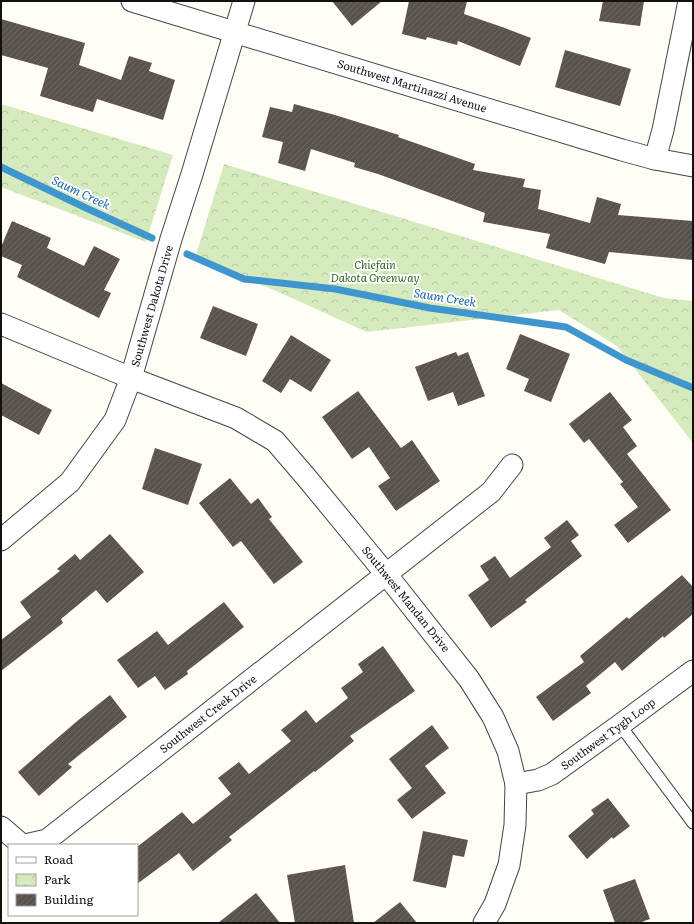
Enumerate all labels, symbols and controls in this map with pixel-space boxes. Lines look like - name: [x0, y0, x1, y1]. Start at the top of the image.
- street label: Southwest Martinazzi Avenue: [336, 55, 489, 116]
- water label: Saum Creek: [49, 171, 114, 214]
- street label: Southwest Dakota Drive: [126, 243, 176, 368]
- park label: Chiefain Dakota Greenway: [331, 256, 419, 285]
- water label: Saum Creek: [413, 283, 478, 311]
- street label: Southwest Mandan Drive: [359, 542, 455, 655]
- street label: Southwest Creek Drive: [156, 670, 259, 756]
- street label: Southwest Tygh Loop: [557, 693, 658, 773]
- legend: [8, 844, 138, 916]
- text: Road: [44, 850, 74, 868]
- text: Park: [44, 870, 71, 888]
- text: Building: [44, 890, 94, 908]

